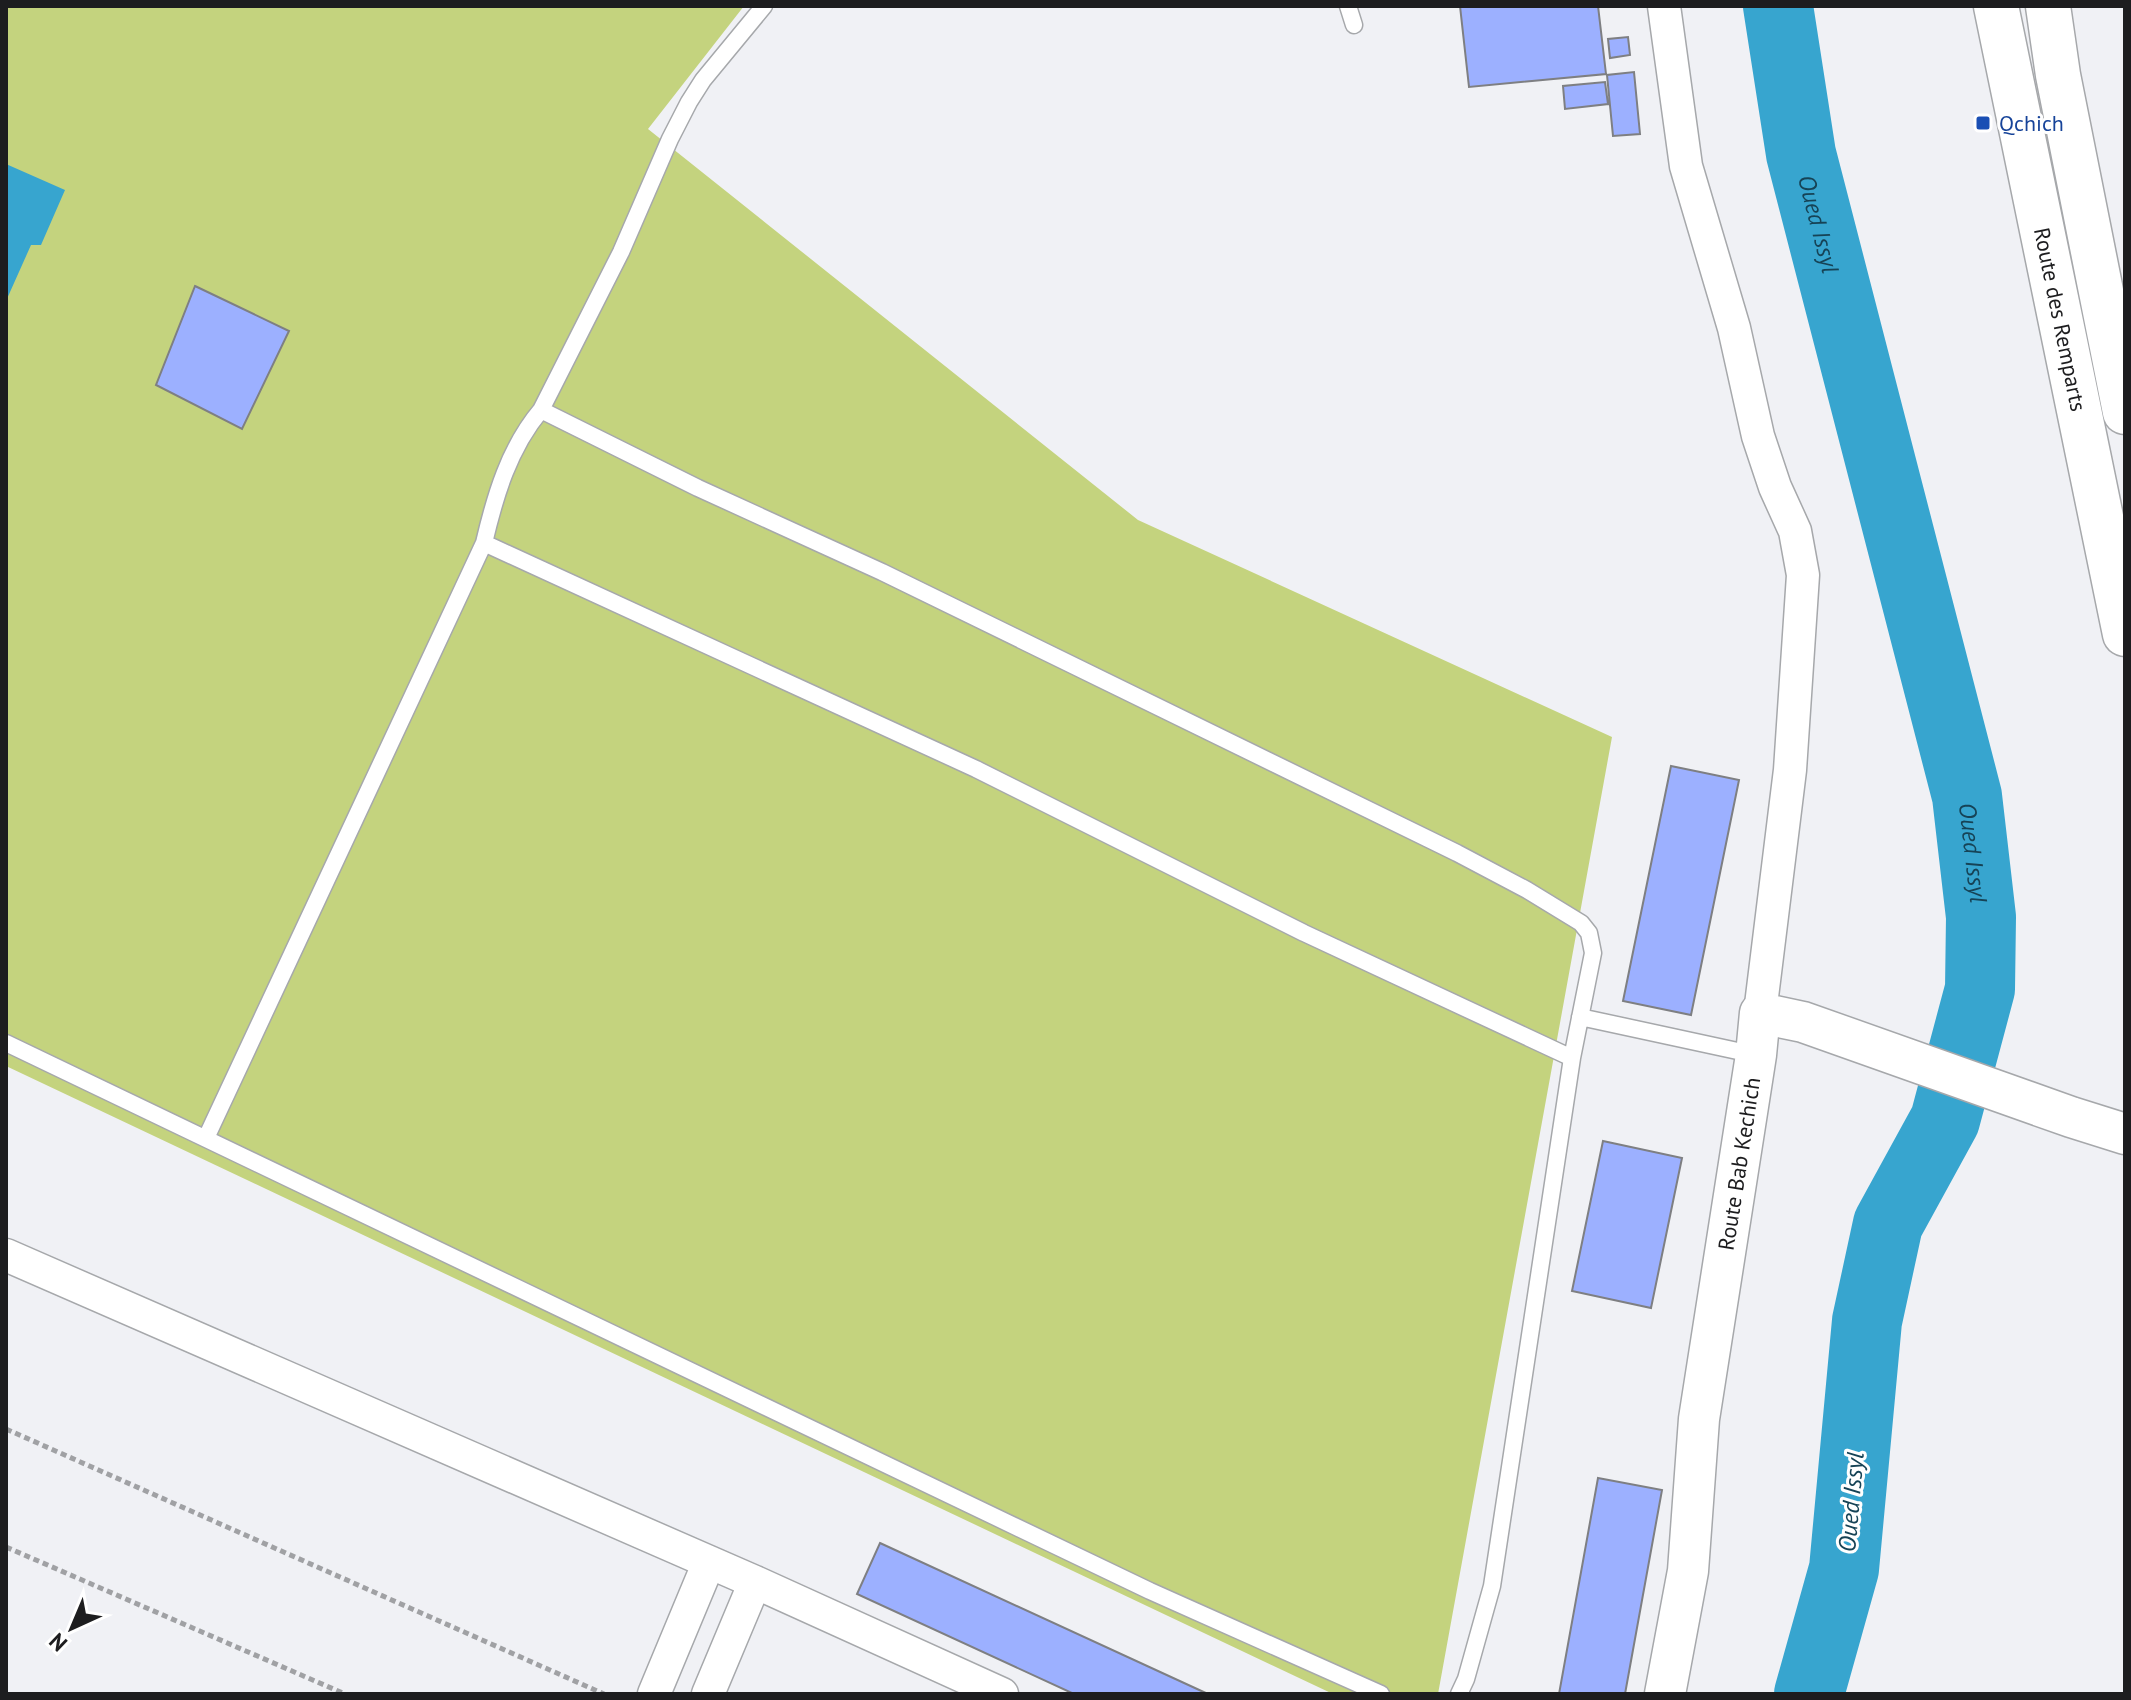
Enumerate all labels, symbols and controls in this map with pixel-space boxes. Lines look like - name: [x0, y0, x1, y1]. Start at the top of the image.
- place label: Qchich: [1999, 109, 2064, 137]
- marker: Qchich: [1974, 114, 1992, 132]
- water label: Oued Issyl: [1791, 171, 1847, 277]
- street label: Route des Remparts: [2028, 225, 2093, 414]
- water label: Oued Issyl: [1952, 801, 1995, 905]
- street label: Route Bab Kechich: [1712, 1075, 1766, 1252]
- water label: Oued Issyl: [1831, 1450, 1871, 1553]
- north arrow: [32, 1588, 112, 1668]
- text: N: [43, 1627, 73, 1657]

